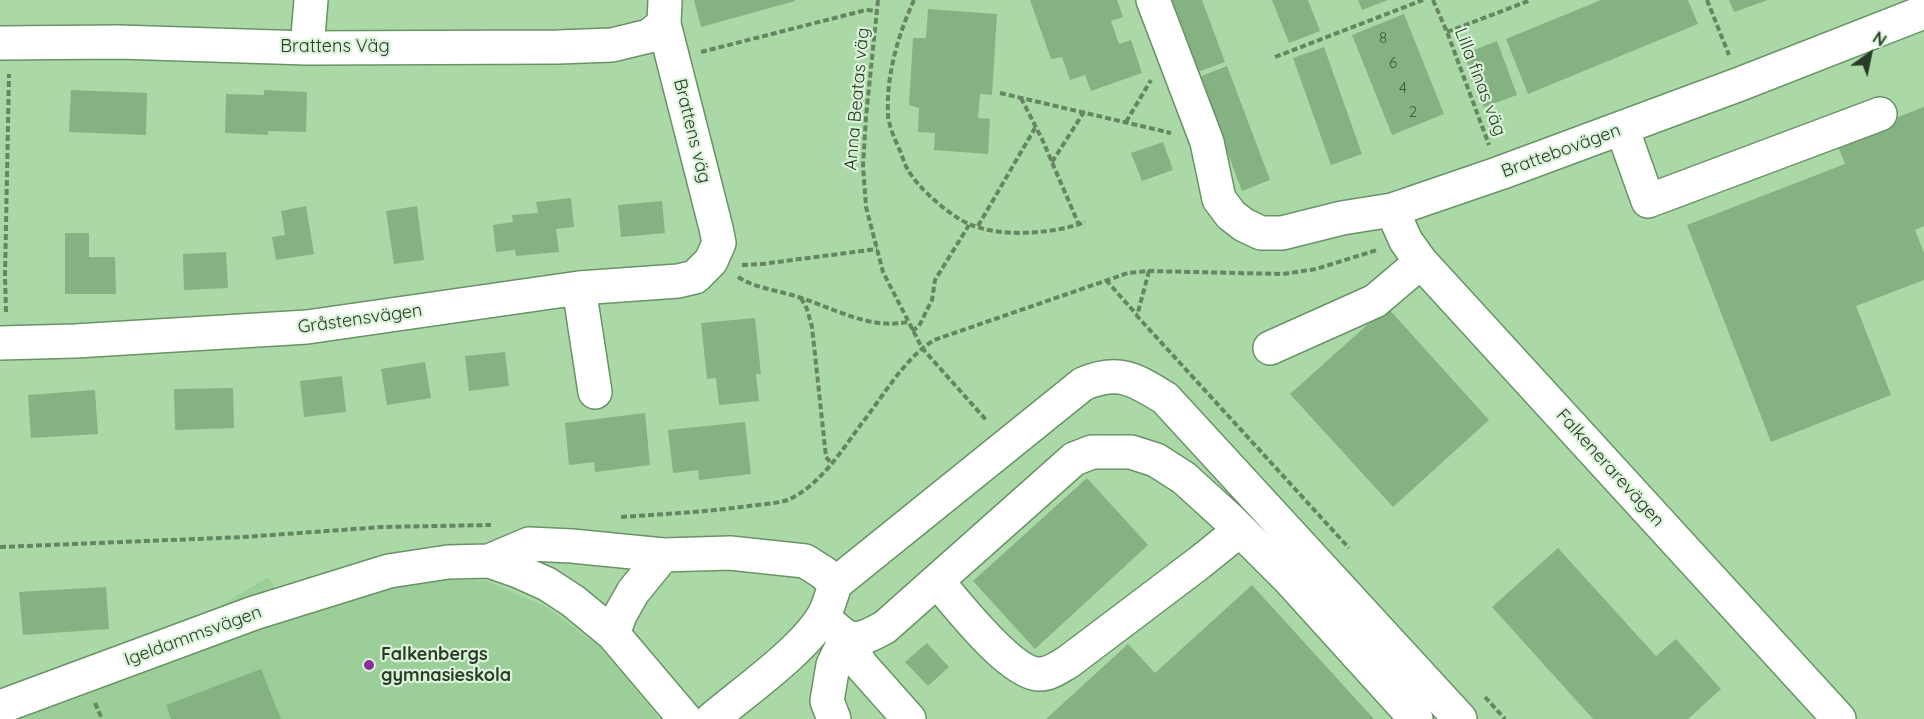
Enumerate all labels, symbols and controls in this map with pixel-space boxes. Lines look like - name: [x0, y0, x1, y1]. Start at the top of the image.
- north arrow: [1840, 24, 1900, 84]
- street label: Lilla finas väg: [1449, 25, 1511, 139]
- street label: Anna Beatas väg: [840, 27, 874, 171]
- text: N: [1869, 27, 1890, 50]
- house number: 8: [1379, 29, 1387, 47]
- street label: Brattens Väg: [280, 36, 390, 58]
- house number: 6: [1389, 54, 1397, 72]
- street label: Brattens väg: [669, 76, 715, 186]
- house number: 4: [1399, 79, 1407, 97]
- house number: 2: [1409, 103, 1417, 121]
- street label: Brattebovägen: [1499, 119, 1623, 183]
- street label: Gråstensvägen: [296, 300, 424, 338]
- street label: Falkenerarevägen: [1551, 405, 1669, 531]
- street label: Igeldammsvägen: [121, 601, 265, 671]
- place label: Falkenbergs gymnasieskola: [381, 644, 511, 686]
- marker: Falkenbergs gymnasieskola: [362, 658, 376, 672]

